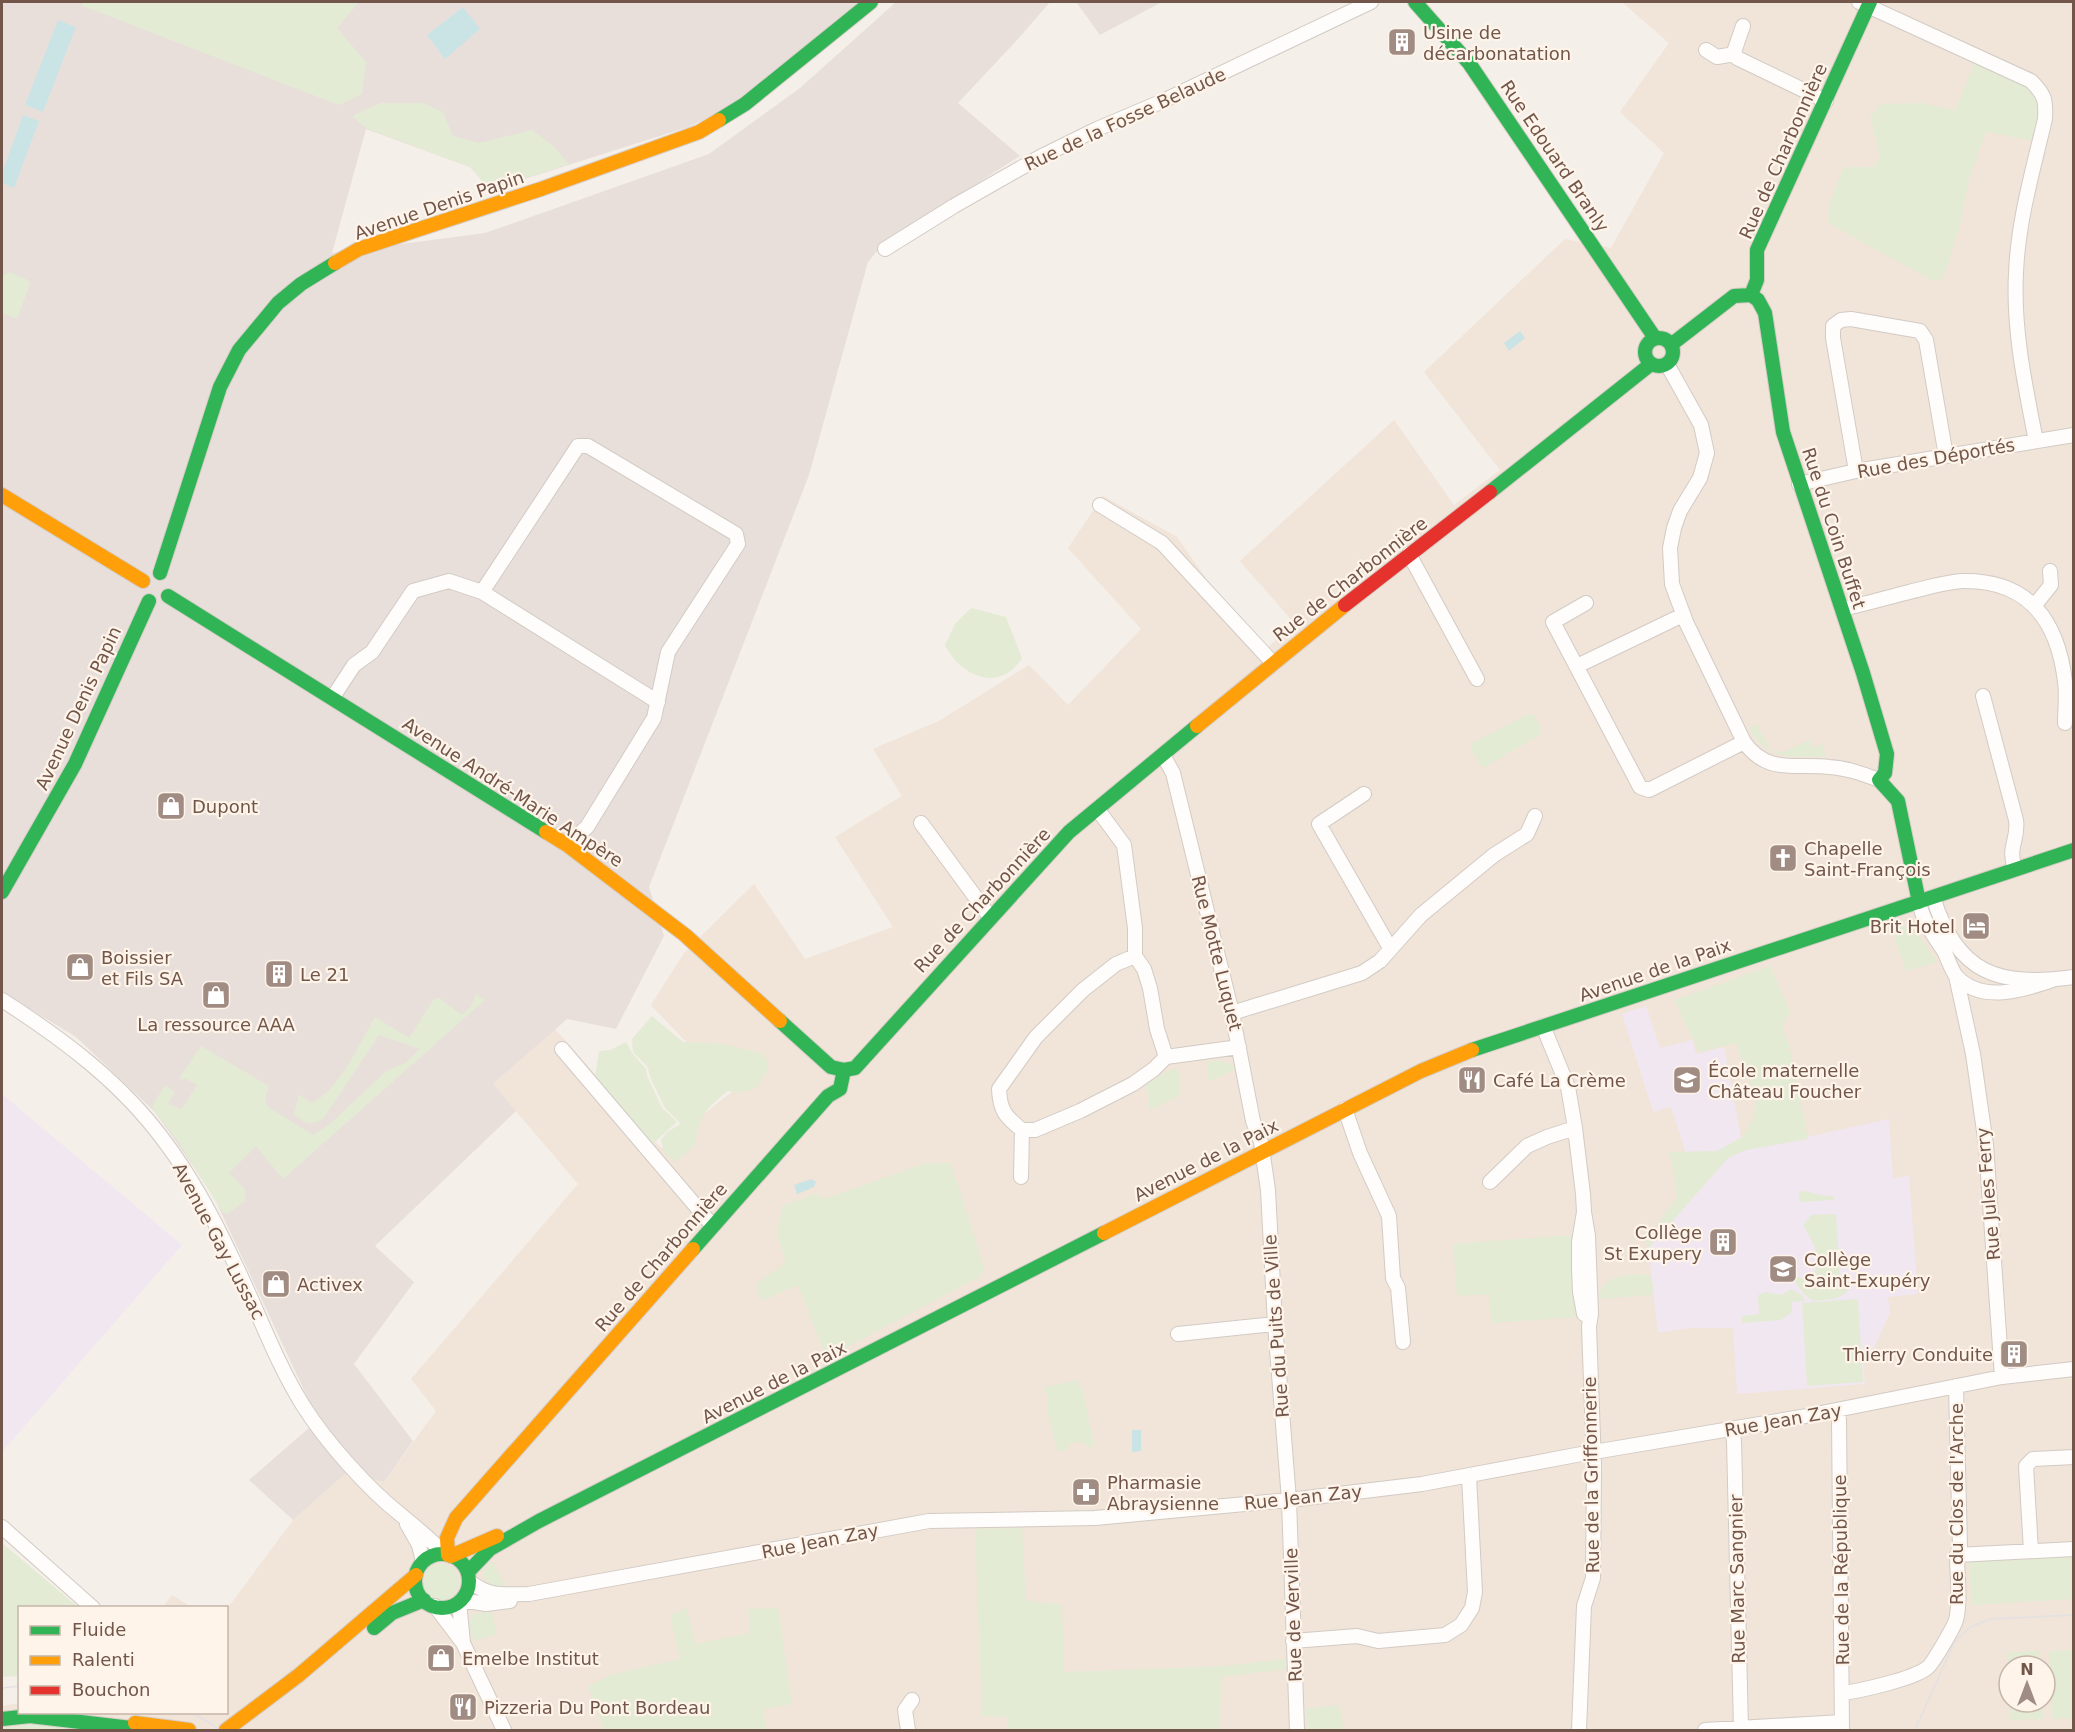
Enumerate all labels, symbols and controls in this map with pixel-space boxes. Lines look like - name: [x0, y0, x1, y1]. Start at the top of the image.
- place label: Usine de décarbonatation: [1423, 22, 1571, 64]
- building icon: Usine de décarbonatation: [1386, 26, 1418, 58]
- street label: Rue de Charbonnière: [1735, 60, 1831, 242]
- street label: Rue de la Fosse Belaude: [1021, 63, 1229, 175]
- street label: Rue Edouard Branly: [1496, 76, 1614, 236]
- street label: Avenue Denis Papin: [351, 166, 527, 244]
- street label: Rue des Déportés: [1855, 434, 2017, 482]
- street label: Rue du Coin Buffet: [1798, 445, 1870, 611]
- street label: Rue de Charbonnière: [1269, 512, 1431, 646]
- street label: Avenue Denis Papin: [31, 623, 125, 793]
- street label: Avenue André-Marie Ampère: [399, 713, 627, 871]
- shop icon: Dupont: [155, 790, 187, 822]
- place label: Dupont: [192, 796, 258, 817]
- street label: Rue de Charbonnière: [910, 823, 1054, 977]
- place label: Chapelle Saint-François: [1804, 838, 1931, 880]
- church icon: Chapelle Saint-François: [1767, 842, 1799, 874]
- street label: Rue Motte Luquet: [1188, 873, 1246, 1033]
- hotel icon: Brit Hotel: [1960, 910, 1992, 942]
- place label: Brit Hotel: [1870, 916, 1955, 937]
- street label: Avenue de la Paix: [1576, 934, 1734, 1006]
- place label: Boissier et Fils SA: [101, 947, 184, 989]
- shop icon: Boissier et Fils SA: [64, 951, 96, 983]
- building icon: Le 21: [263, 958, 295, 990]
- place label: Le 21: [300, 964, 349, 985]
- shop icon: La ressource AAA: [200, 979, 232, 1011]
- place label: La ressource AAA: [137, 1014, 296, 1035]
- place label: École maternelle Château Foucher: [1708, 1060, 1862, 1102]
- restaurant icon: Café La Crème: [1456, 1064, 1488, 1096]
- school or university icon: École maternelle Château Foucher: [1671, 1064, 1703, 1096]
- place label: Café La Crème: [1493, 1070, 1626, 1091]
- street label: Avenue de la Paix: [1130, 1114, 1282, 1206]
- street label: Rue Jules Ferry: [1972, 1126, 2004, 1261]
- street label: Avenue Gay Lussac: [169, 1159, 269, 1323]
- street label: Rue de Charbonnière: [591, 1178, 731, 1336]
- place label: Collège St Exupery: [1604, 1222, 1702, 1264]
- building icon: Collège St Exupery: [1707, 1226, 1739, 1258]
- street label: Rue du Puits de Ville: [1259, 1234, 1293, 1418]
- place label: Collège Saint-Exupéry: [1804, 1249, 1931, 1291]
- school or university icon: Collège Saint-Exupéry: [1767, 1253, 1799, 1285]
- shop icon: Activex: [260, 1268, 292, 1300]
- place label: Activex: [297, 1274, 363, 1295]
- street label: Avenue de la Paix: [698, 1336, 850, 1428]
- building icon: Thierry Conduite: [1998, 1338, 2030, 1370]
- place label: Thierry Conduite: [1842, 1344, 1993, 1365]
- street label: Rue de la Griffonnerie: [1579, 1376, 1603, 1574]
- street label: Rue Jean Zay: [1723, 1399, 1843, 1441]
- street label: Rue du Clos de l'Arche: [1946, 1403, 1967, 1605]
- place label: Pharmasie Abraysienne: [1107, 1472, 1219, 1514]
- street label: Rue de la République: [1829, 1474, 1853, 1666]
- pharmacy icon: Pharmasie Abraysienne: [1070, 1476, 1102, 1508]
- street label: Rue Jean Zay: [1243, 1480, 1363, 1514]
- street label: Rue Marc Sangnier: [1725, 1494, 1749, 1664]
- street label: Rue Jean Zay: [760, 1519, 880, 1563]
- street label: Rue de Verville: [1280, 1548, 1306, 1682]
- legend: [18, 1606, 228, 1714]
- text: Fluide: [72, 1619, 126, 1640]
- shop icon: Emelbe Institut: [425, 1642, 457, 1674]
- place label: Emelbe Institut: [462, 1648, 599, 1669]
- text: Ralenti: [72, 1649, 135, 1670]
- north arrow: [1997, 1654, 2057, 1714]
- text: N: [2020, 1660, 2034, 1679]
- text: Bouchon: [72, 1679, 151, 1700]
- restaurant icon: Pizzeria Du Pont Bordeau: [447, 1691, 479, 1723]
- place label: Pizzeria Du Pont Bordeau: [484, 1697, 710, 1718]

